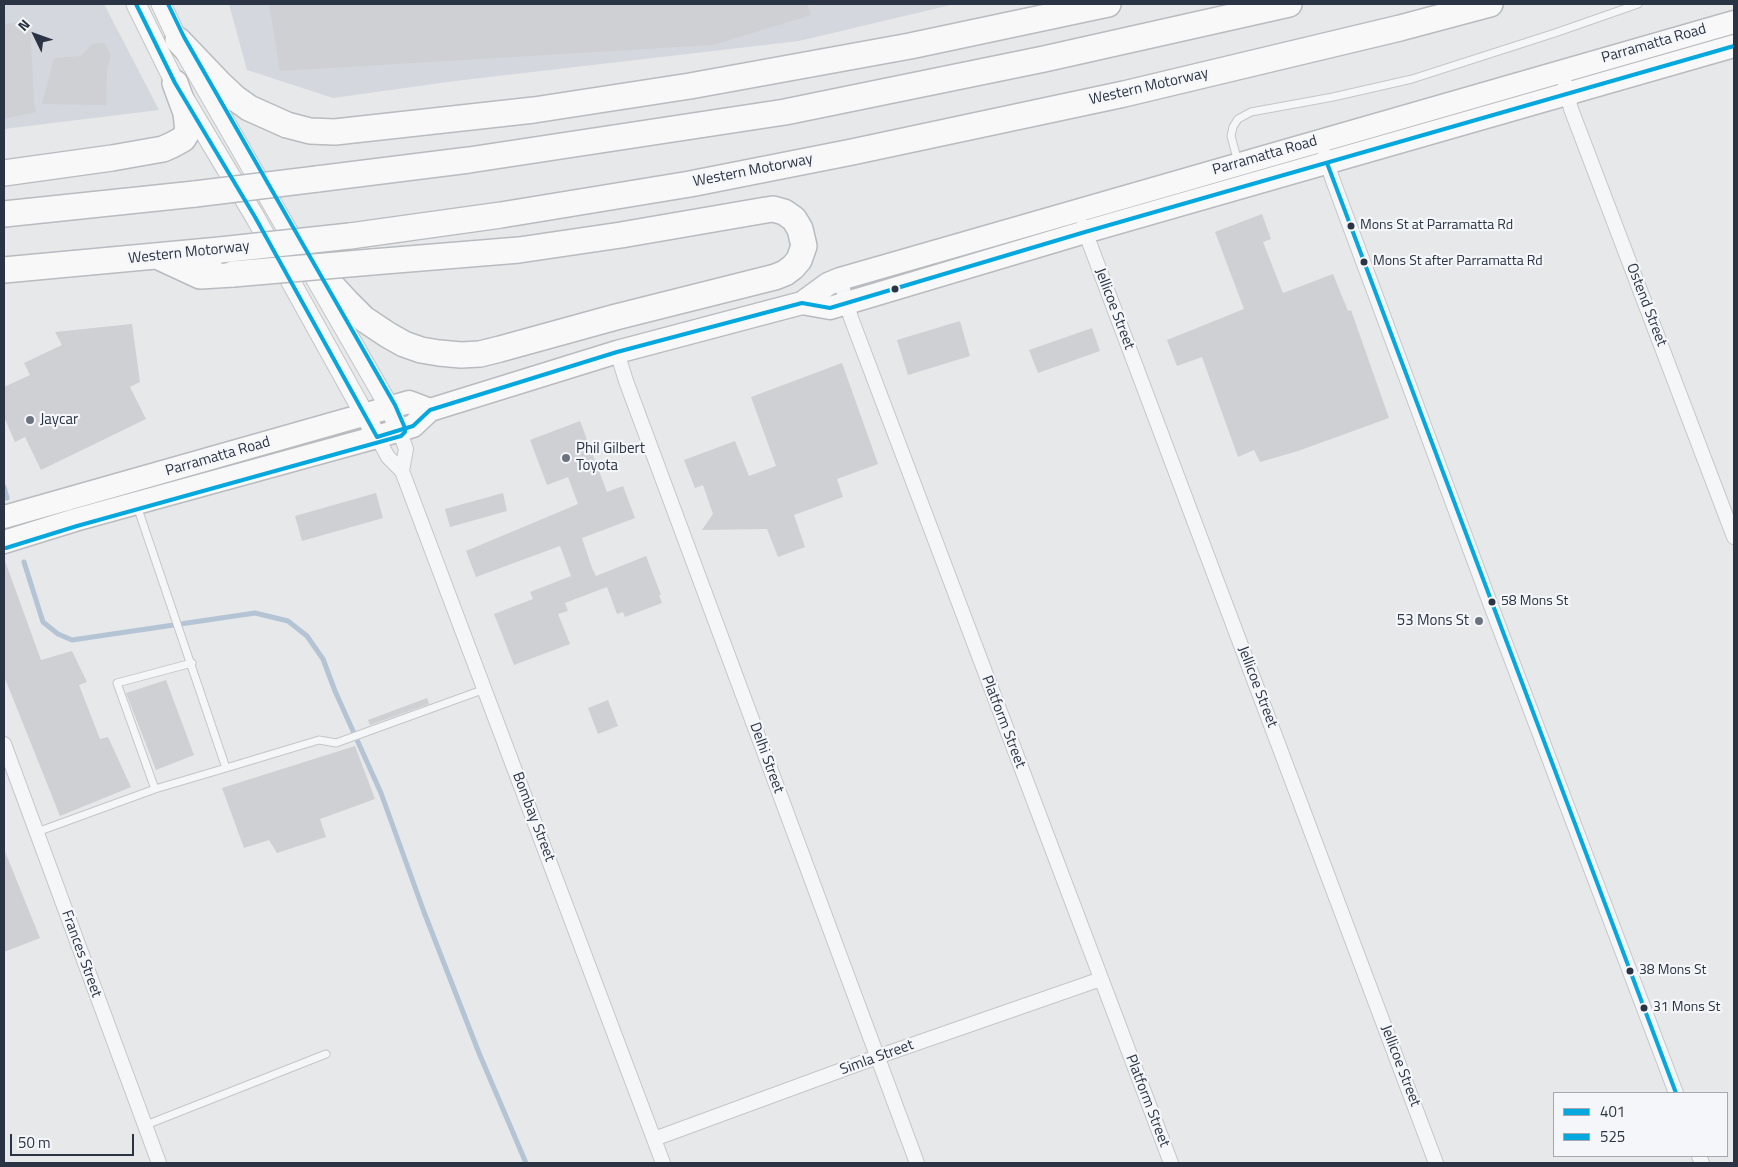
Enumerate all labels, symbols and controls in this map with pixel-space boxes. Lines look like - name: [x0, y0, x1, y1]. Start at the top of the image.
- north arrow: [10, 10, 60, 60]
- text: N: [12, 14, 35, 35]
- street label: Parramatta Road: [1600, 20, 1708, 68]
- street label: Western Motorway: [1088, 65, 1210, 109]
- street label: Parramatta Road: [1211, 132, 1319, 180]
- street label: Western Motorway: [692, 151, 814, 191]
- place label: Mons St at Parramatta Rd: [1360, 218, 1513, 234]
- marker: Mons St at Parramatta Rd: [1346, 221, 1356, 231]
- street label: Western Motorway: [128, 238, 250, 268]
- place label: Mons St after Parramatta Rd: [1373, 254, 1543, 270]
- marker: Mons St after Parramatta Rd: [1359, 257, 1369, 267]
- street label: Ostend Street: [1622, 261, 1670, 349]
- street label: Jellicoe Street: [1090, 266, 1138, 352]
- unlabelled marker: [890, 284, 900, 294]
- place label: Jaycar: [40, 411, 78, 429]
- marker: Jaycar: [24, 414, 36, 426]
- street label: Parramatta Road: [164, 433, 272, 481]
- place label: Phil Gilbert Toyota: [576, 440, 645, 475]
- marker: Phil Gilbert Toyota: [560, 452, 572, 464]
- place label: 58 Mons St: [1501, 594, 1568, 610]
- marker: 58 Mons St: [1487, 597, 1497, 607]
- place label: 53 Mons St: [1397, 612, 1469, 630]
- marker: 53 Mons St: [1473, 615, 1485, 627]
- street label: Jellicoe Street: [1233, 644, 1281, 730]
- street label: Platform Street: [977, 673, 1029, 771]
- street label: Delhi Street: [745, 720, 787, 796]
- street label: Bombay Street: [508, 770, 558, 864]
- street label: Frances Street: [57, 908, 105, 1000]
- place label: 38 Mons St: [1639, 963, 1706, 979]
- marker: 38 Mons St: [1625, 966, 1635, 976]
- place label: 31 Mons St: [1653, 1000, 1720, 1016]
- marker: 31 Mons St: [1639, 1003, 1649, 1013]
- street label: Jellicoe Street: [1376, 1023, 1424, 1109]
- street label: Simla Street: [838, 1036, 916, 1080]
- street label: Platform Street: [1121, 1052, 1173, 1150]
- legend: [1553, 1092, 1728, 1157]
- text: 401: [1600, 1100, 1625, 1123]
- scale bar: [12, 1124, 136, 1156]
- text: 525: [1600, 1125, 1625, 1148]
- text: 50 m: [18, 1131, 51, 1154]

